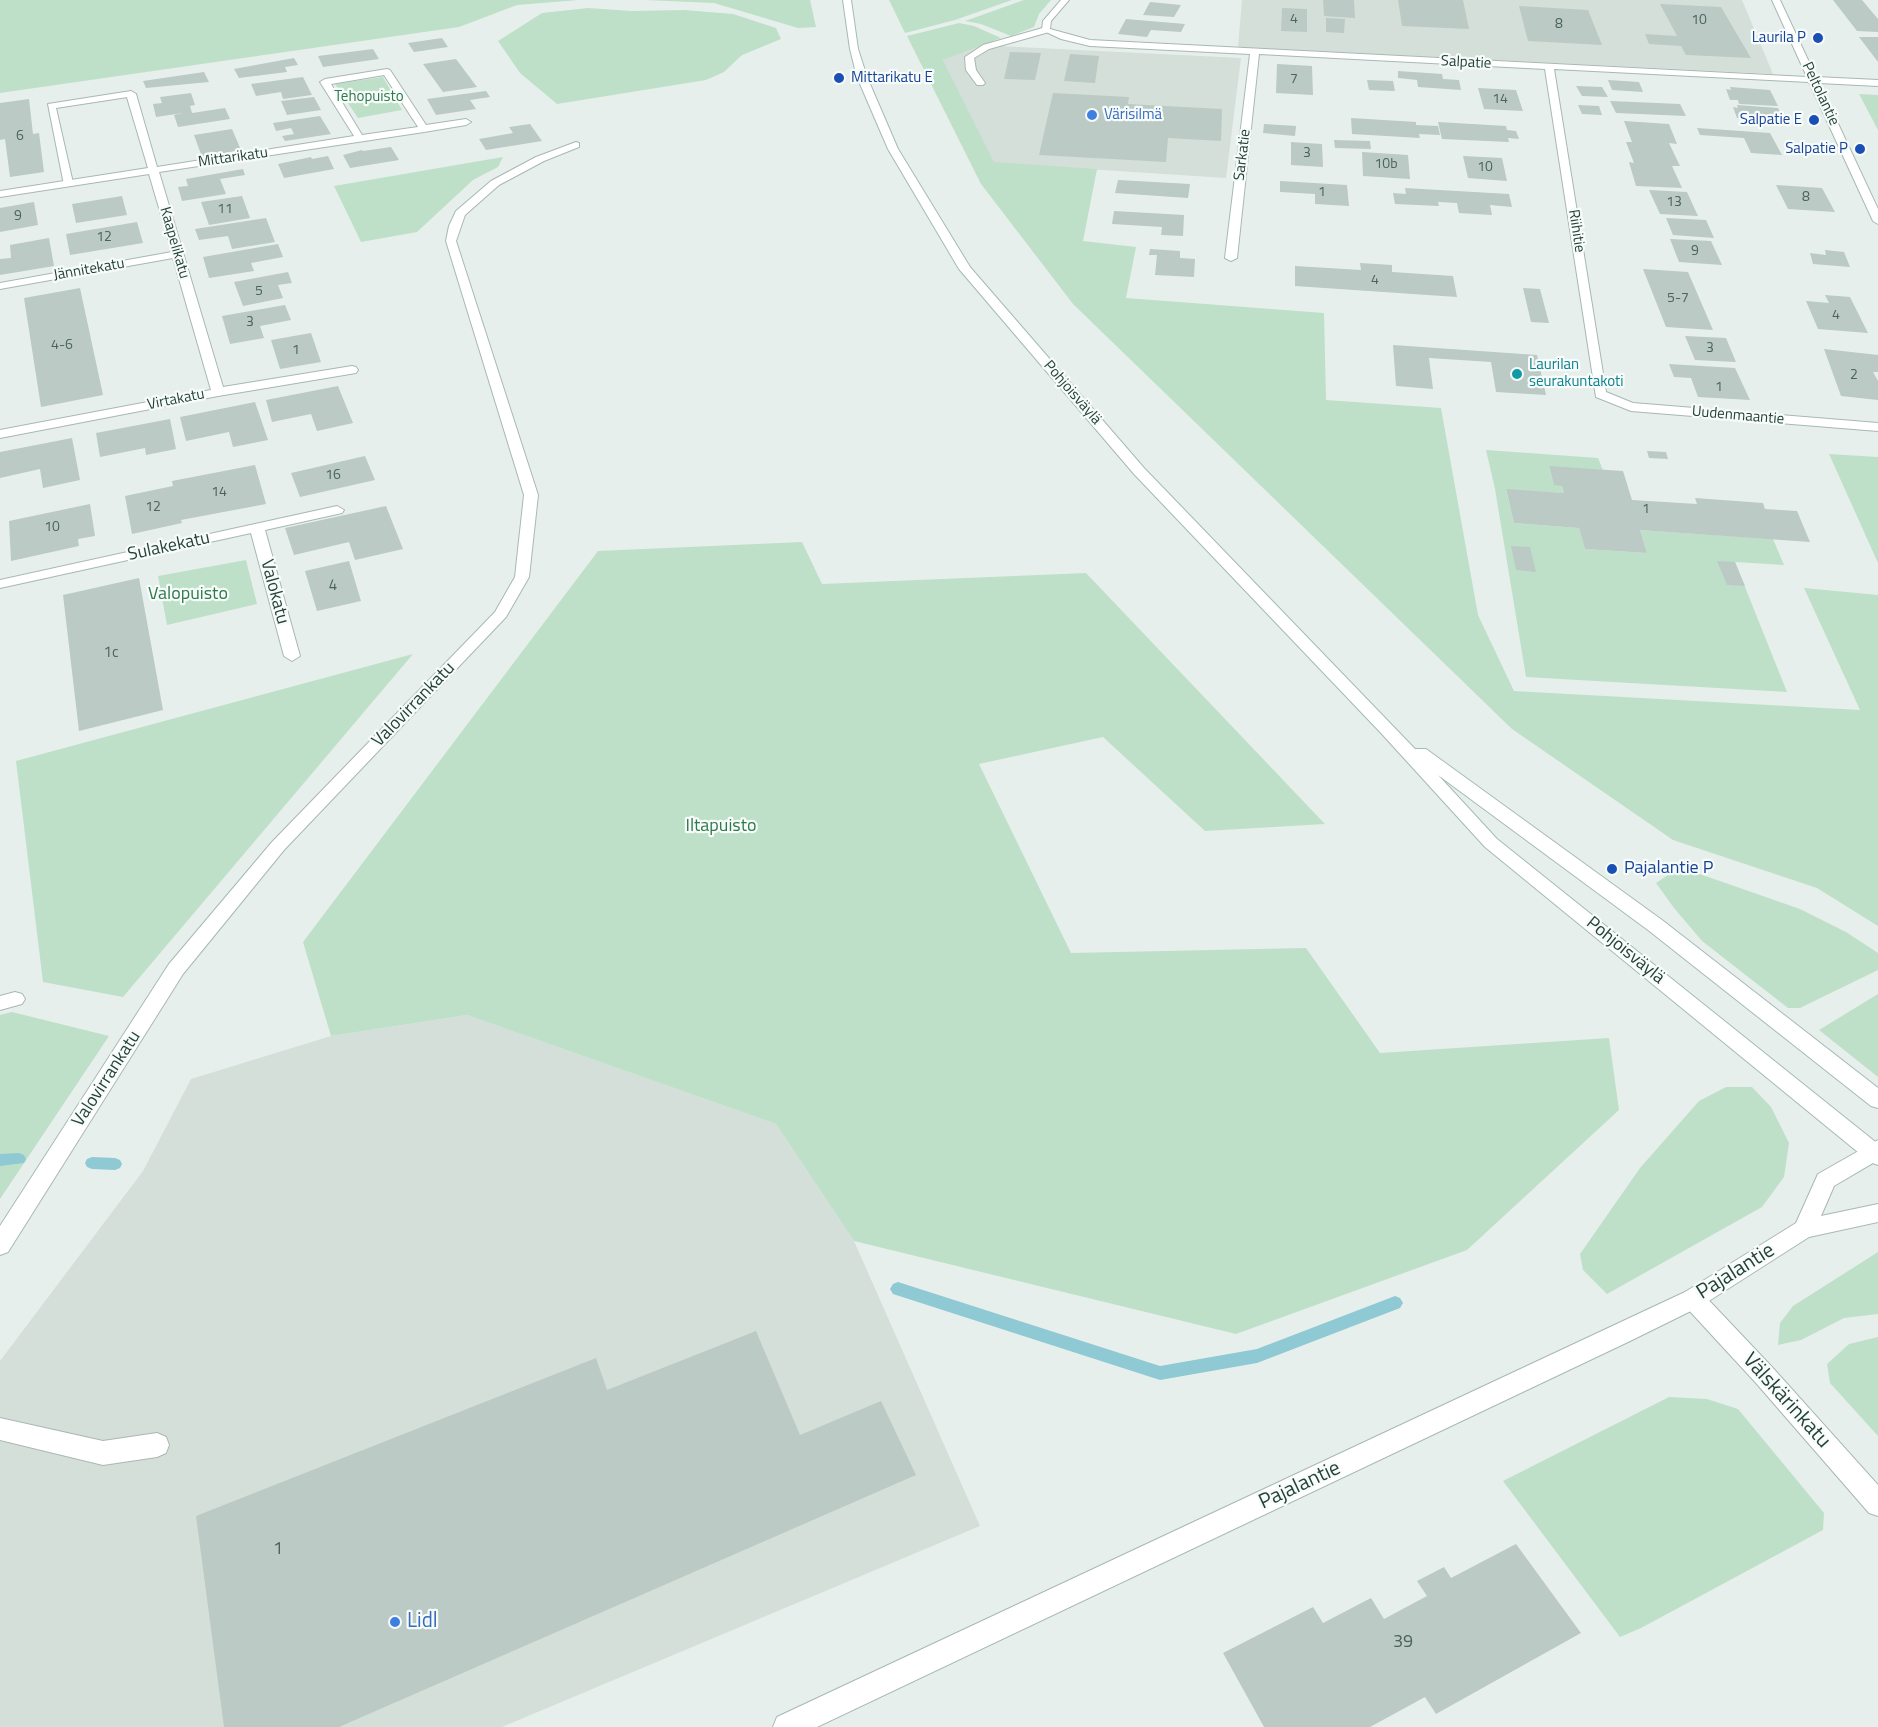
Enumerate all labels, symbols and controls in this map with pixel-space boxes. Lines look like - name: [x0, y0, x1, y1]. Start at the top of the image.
- house number: 4: [1290, 12, 1298, 28]
- house number: 10: [1691, 13, 1707, 29]
- house number: 8: [1555, 17, 1563, 33]
- place label: Laurila P: [1752, 29, 1806, 47]
- marker: Laurila P: [1811, 31, 1825, 45]
- street label: Salpatie: [1440, 53, 1492, 73]
- street label: Peltolantie: [1797, 59, 1843, 129]
- place label: Mittarikatu E: [851, 69, 933, 87]
- marker: Mittarikatu E: [832, 71, 846, 85]
- house number: 7: [1290, 72, 1298, 88]
- park label: Tehopuisto: [334, 88, 404, 106]
- house number: 14: [1492, 92, 1508, 108]
- place label: Värisilmä: [1104, 106, 1162, 124]
- marker: Värisilmä: [1085, 108, 1099, 122]
- place label: Salpatie E: [1740, 111, 1802, 129]
- marker: Salpatie E: [1807, 113, 1821, 127]
- street label: Sarkatie: [1231, 128, 1255, 182]
- house number: 6: [16, 129, 24, 145]
- place label: Salpatie P: [1785, 140, 1848, 158]
- marker: Salpatie P: [1853, 142, 1867, 156]
- street label: Mittarikatu: [197, 144, 269, 172]
- house number: 3: [1303, 146, 1311, 162]
- house number: 10b: [1374, 157, 1398, 173]
- house number: 10: [1477, 160, 1493, 176]
- house number: 1: [1318, 185, 1326, 201]
- house number: 8: [1802, 190, 1810, 206]
- house number: 13: [1666, 195, 1682, 211]
- house number: 11: [217, 202, 233, 218]
- street label: Kaapelikatu: [155, 205, 193, 281]
- street label: Riihitie: [1564, 208, 1588, 254]
- house number: 9: [14, 209, 22, 225]
- house number: 12: [96, 230, 112, 246]
- house number: 9: [1691, 244, 1699, 260]
- street label: Jännitekatu: [52, 255, 126, 285]
- house number: 4: [1371, 273, 1379, 289]
- house number: 5: [255, 284, 263, 300]
- house number: 5-7: [1667, 291, 1689, 307]
- house number: 4: [1832, 308, 1840, 324]
- house number: 3: [246, 315, 254, 331]
- house number: 4-6: [51, 338, 73, 354]
- house number: 3: [1706, 341, 1714, 357]
- house number: 1: [292, 343, 300, 359]
- place label: Laurilan seurakuntakoti: [1529, 356, 1624, 391]
- street label: Pohjoisväylä: [1039, 357, 1105, 429]
- marker: Laurilan seurakuntakoti: [1510, 367, 1524, 381]
- house number: 2: [1850, 368, 1858, 384]
- house number: 1: [1715, 380, 1723, 396]
- street label: Virtakatu: [146, 386, 206, 414]
- street label: Uudenmaantie: [1691, 403, 1785, 429]
- house number: 16: [325, 468, 341, 484]
- house number: 14: [211, 485, 227, 501]
- house number: 12: [145, 500, 161, 516]
- house number: 1: [1642, 502, 1650, 518]
- house number: 10: [44, 520, 60, 536]
- street label: Sulakekatu: [126, 528, 212, 566]
- street label: Valokatu: [255, 557, 293, 627]
- house number: 4: [329, 577, 337, 595]
- park label: Valopuisto: [148, 584, 228, 606]
- house number: 1c: [104, 644, 118, 662]
- street label: Valovirrankatu: [368, 658, 460, 752]
- park label: Iltapuisto: [685, 816, 757, 838]
- place label: Pajalantie P: [1624, 858, 1713, 880]
- marker: Pajalantie P: [1605, 862, 1619, 876]
- street label: Pohjoisväylä: [1581, 913, 1669, 989]
- street label: Valovirrankatu: [68, 1027, 146, 1131]
- street label: Pajalantie: [1692, 1238, 1780, 1306]
- street label: Välskärinkatu: [1737, 1348, 1835, 1454]
- street label: Pajalantie: [1255, 1456, 1345, 1516]
- house number: 1: [273, 1539, 283, 1561]
- place label: Lidl: [407, 1609, 438, 1635]
- marker: Lidl: [388, 1615, 402, 1629]
- house number: 39: [1393, 1632, 1413, 1654]

